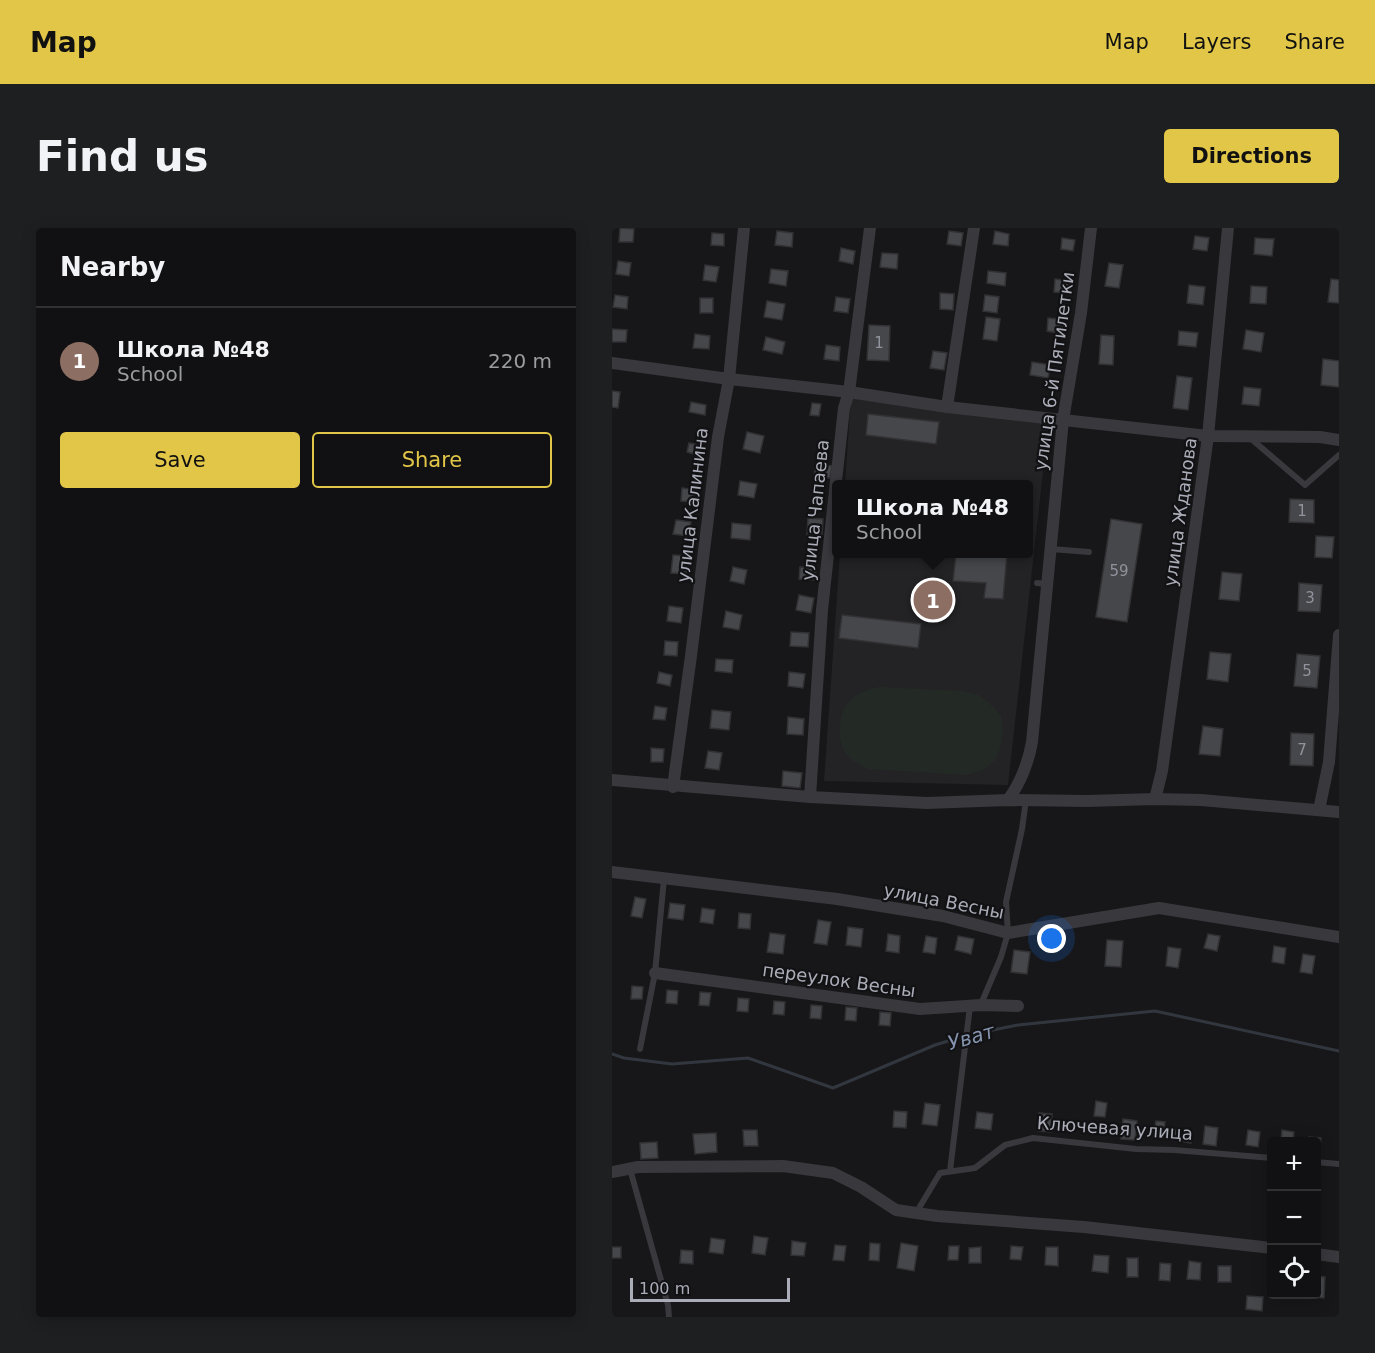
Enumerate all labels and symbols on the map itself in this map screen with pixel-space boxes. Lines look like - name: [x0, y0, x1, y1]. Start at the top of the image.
- street label: улица 6-й Пятилетки: [1030, 270, 1078, 472]
- house number: 1: [874, 334, 884, 352]
- street label: улица Калинина: [672, 426, 712, 584]
- street label: улица Жданова: [1159, 436, 1201, 588]
- street label: улица Чапаева: [797, 438, 833, 582]
- house number: 1: [1297, 502, 1307, 520]
- house number: 59: [1109, 562, 1129, 580]
- pin: 1: [914, 578, 952, 622]
- house number: 3: [1305, 589, 1315, 607]
- house number: 5: [1302, 662, 1312, 680]
- house number: 7: [1297, 741, 1307, 759]
- street label: улица Весны: [882, 879, 1006, 923]
- your location: [1037, 924, 1066, 953]
- street label: переулок Весны: [761, 959, 917, 1001]
- water label: Уват: [945, 1018, 999, 1055]
- street label: Ключевая улица: [1036, 1112, 1194, 1144]
- scale bar: [630, 1275, 790, 1302]

